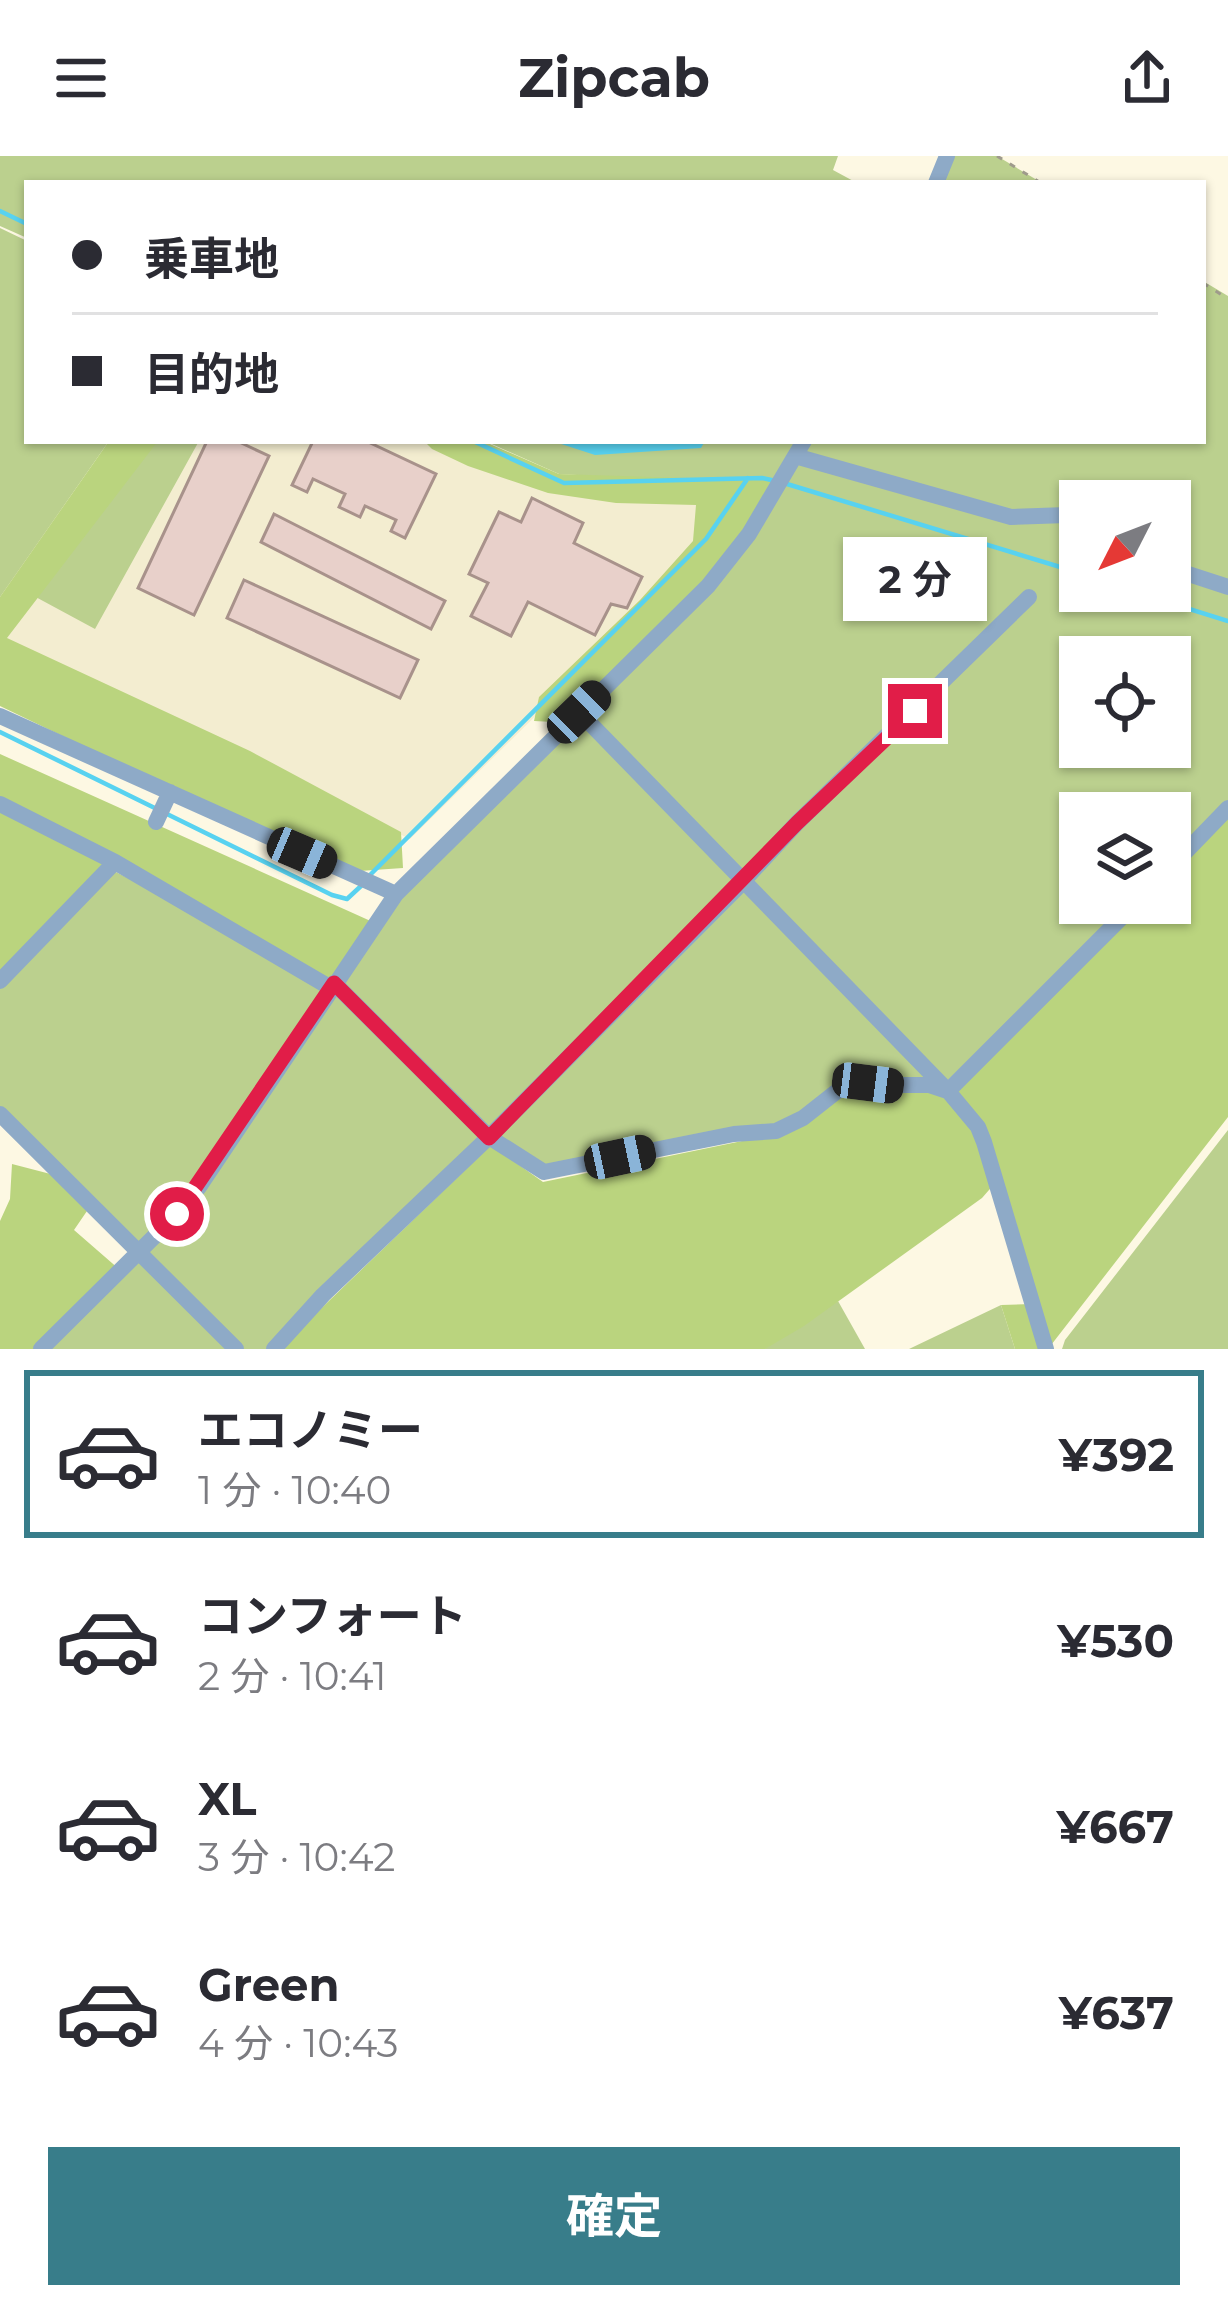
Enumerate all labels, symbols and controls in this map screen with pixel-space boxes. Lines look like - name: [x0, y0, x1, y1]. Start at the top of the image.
- icon: menu: [48, 45, 114, 111]
- text: Zipcab: [518, 45, 710, 111]
- icon: share: [1114, 45, 1180, 111]
- text: 乗車地: [144, 231, 279, 286]
- text: 目的地: [144, 346, 279, 401]
- north arrow: [1059, 480, 1191, 612]
- map controls: [1059, 480, 1191, 924]
- callout: 2 分: [843, 537, 987, 621]
- text: 2 分: [878, 555, 952, 603]
- button: locate: [1059, 636, 1191, 768]
- car: [541, 674, 617, 750]
- route end: [888, 684, 942, 738]
- button: layers: [1059, 792, 1191, 924]
- car: [262, 822, 342, 884]
- car: [830, 1061, 906, 1105]
- car: [581, 1132, 659, 1182]
- route start: [150, 1187, 204, 1241]
- icon: car: [54, 1400, 162, 1508]
- text: エコノミー: [198, 1402, 423, 1457]
- text: ¥392: [1059, 1427, 1174, 1482]
- text: 1 分 · 10:40: [198, 1466, 391, 1514]
- icon: car: [54, 1586, 162, 1694]
- text: コンフォート: [198, 1588, 467, 1643]
- text: ¥530: [1057, 1613, 1174, 1668]
- text: 2 分 · 10:41: [198, 1652, 387, 1700]
- text: XL: [198, 1771, 256, 1826]
- icon: car: [54, 1772, 162, 1880]
- text: ¥667: [1056, 1799, 1174, 1854]
- text: 3 分 · 10:42: [198, 1833, 396, 1881]
- text: Green: [198, 1957, 340, 2012]
- icon: car: [54, 1958, 162, 2066]
- text: ¥637: [1059, 1985, 1174, 2040]
- text: 4 分 · 10:43: [198, 2019, 399, 2067]
- button: 確定: [48, 2147, 1180, 2285]

